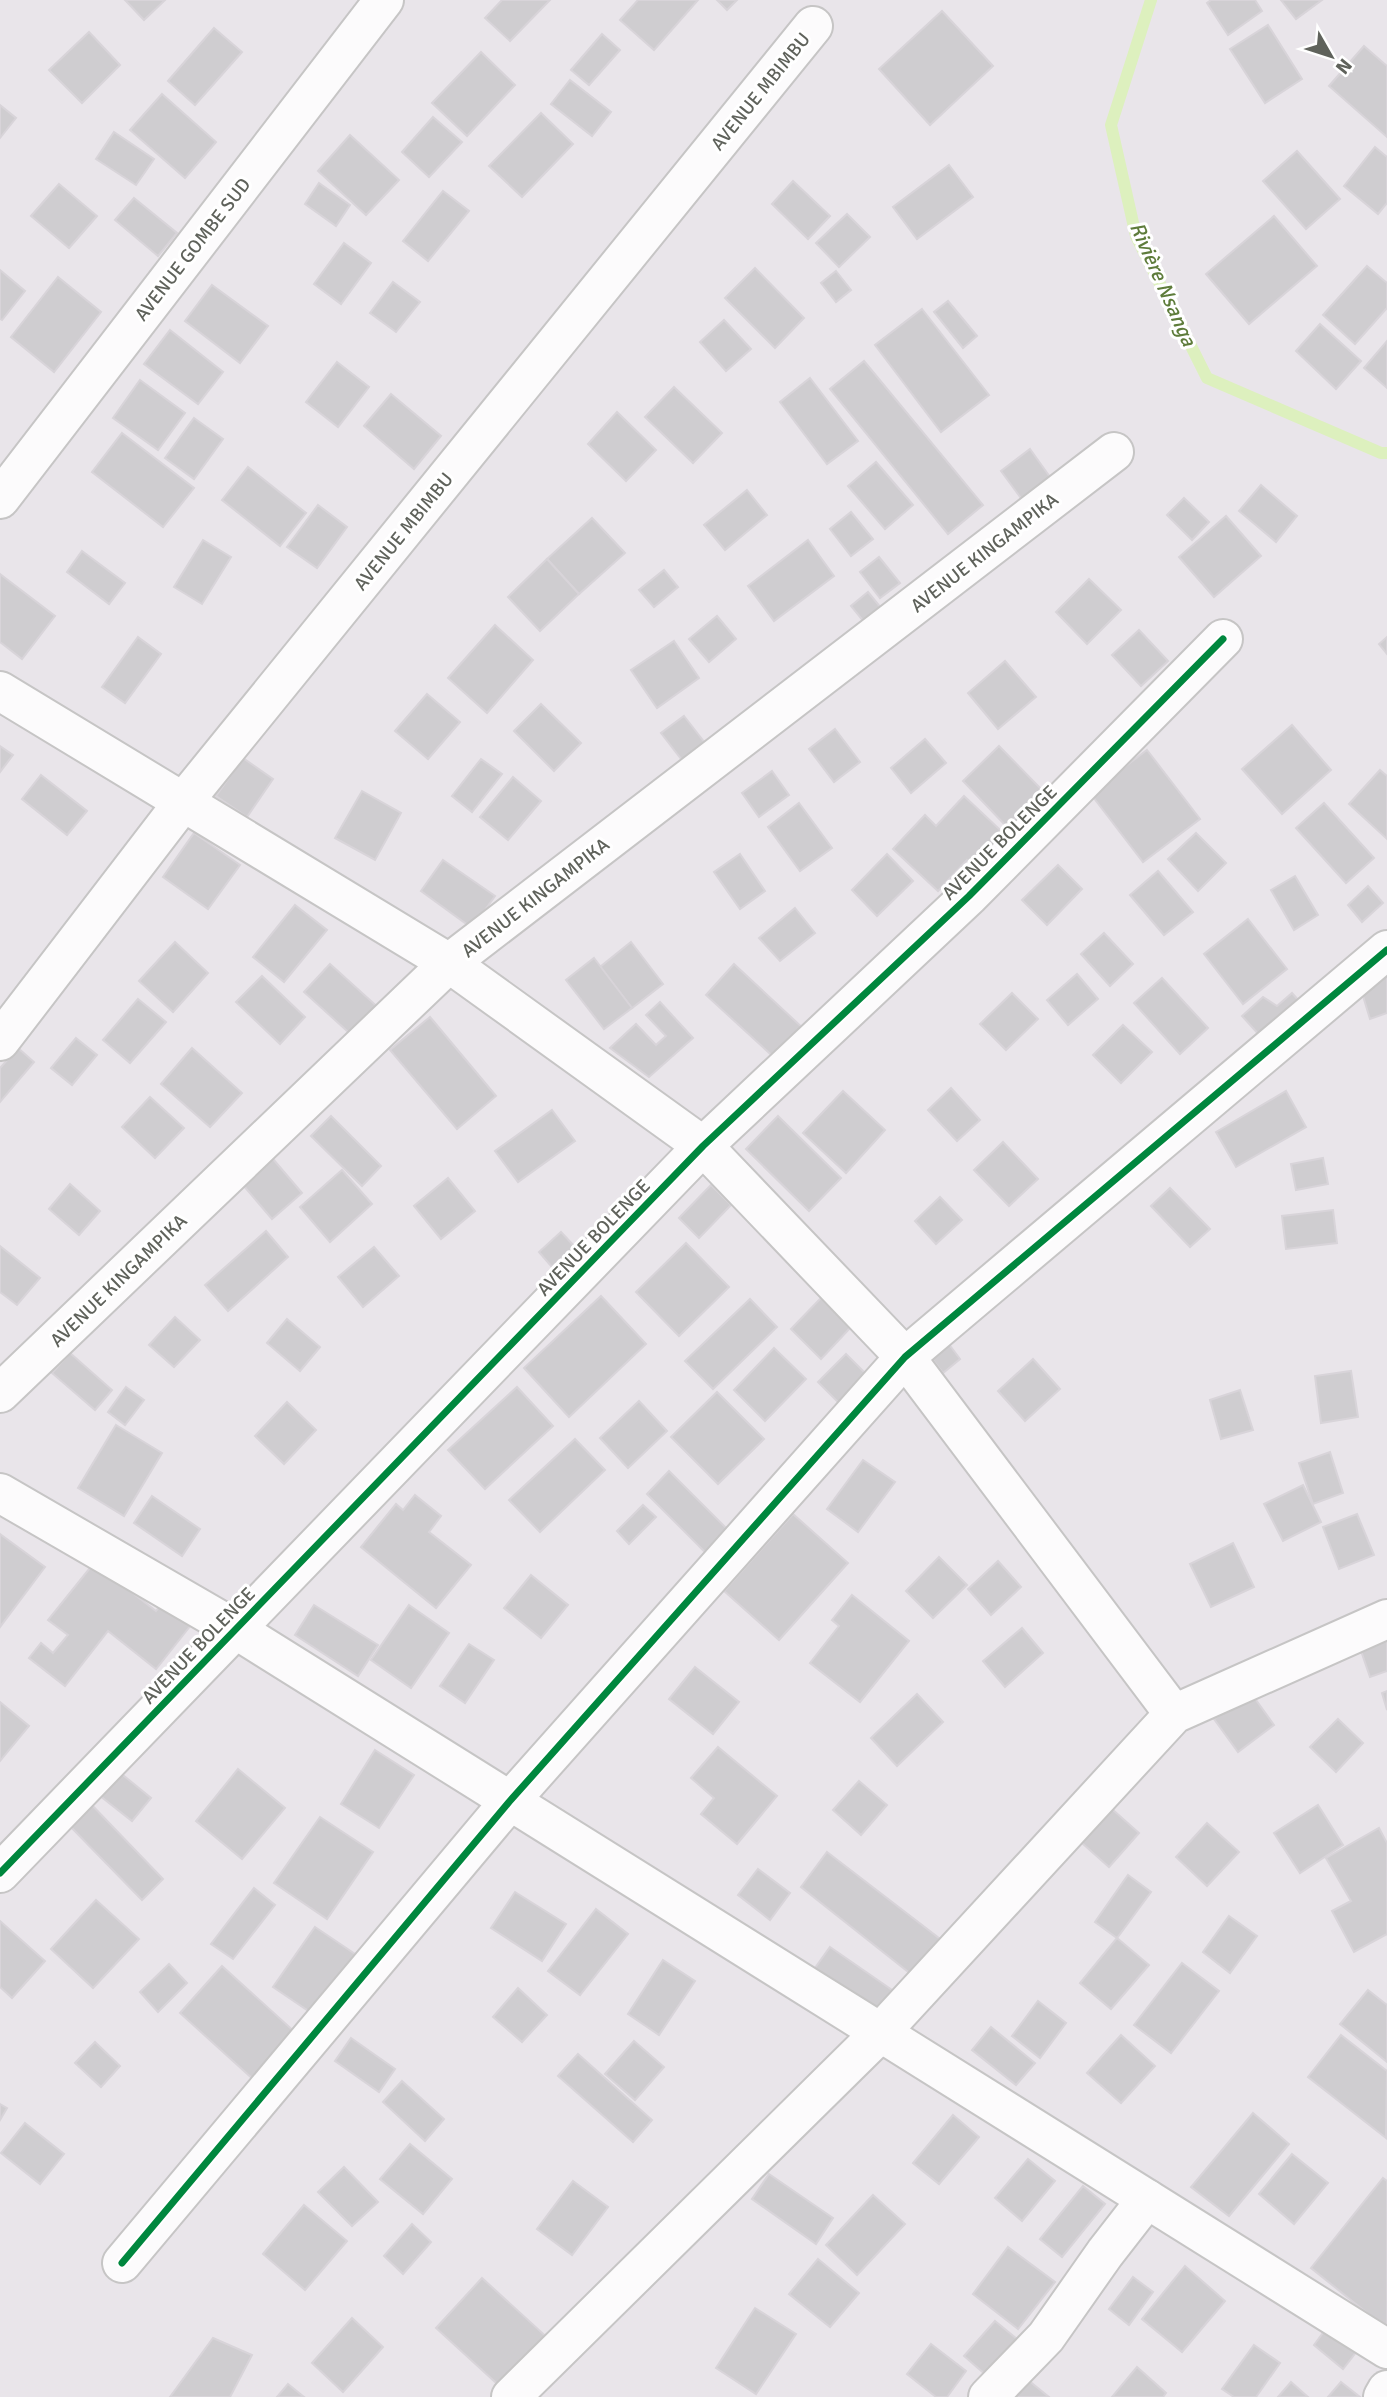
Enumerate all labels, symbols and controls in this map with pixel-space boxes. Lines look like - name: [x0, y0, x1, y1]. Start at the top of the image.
- north arrow: [1296, 21, 1366, 91]
- street label: AVENUE MBIMBU: [706, 28, 816, 155]
- text: N: [1330, 53, 1357, 79]
- street label: AVENUE GOMBE SUD: [129, 173, 256, 326]
- water label: Rivière Nsanga: [1124, 218, 1203, 351]
- street label: AVENUE MBIMBU: [349, 468, 459, 595]
- street label: AVENUE KINGAMPIKA: [906, 487, 1064, 618]
- street label: AVENUE BOLENGE: [937, 780, 1062, 905]
- street label: AVENUE KINGAMPIKA: [457, 832, 615, 963]
- street label: AVENUE BOLENGE: [532, 1174, 656, 1301]
- street label: AVENUE KINGAMPIKA: [45, 1209, 192, 1352]
- street label: AVENUE BOLENGE: [137, 1582, 261, 1709]

